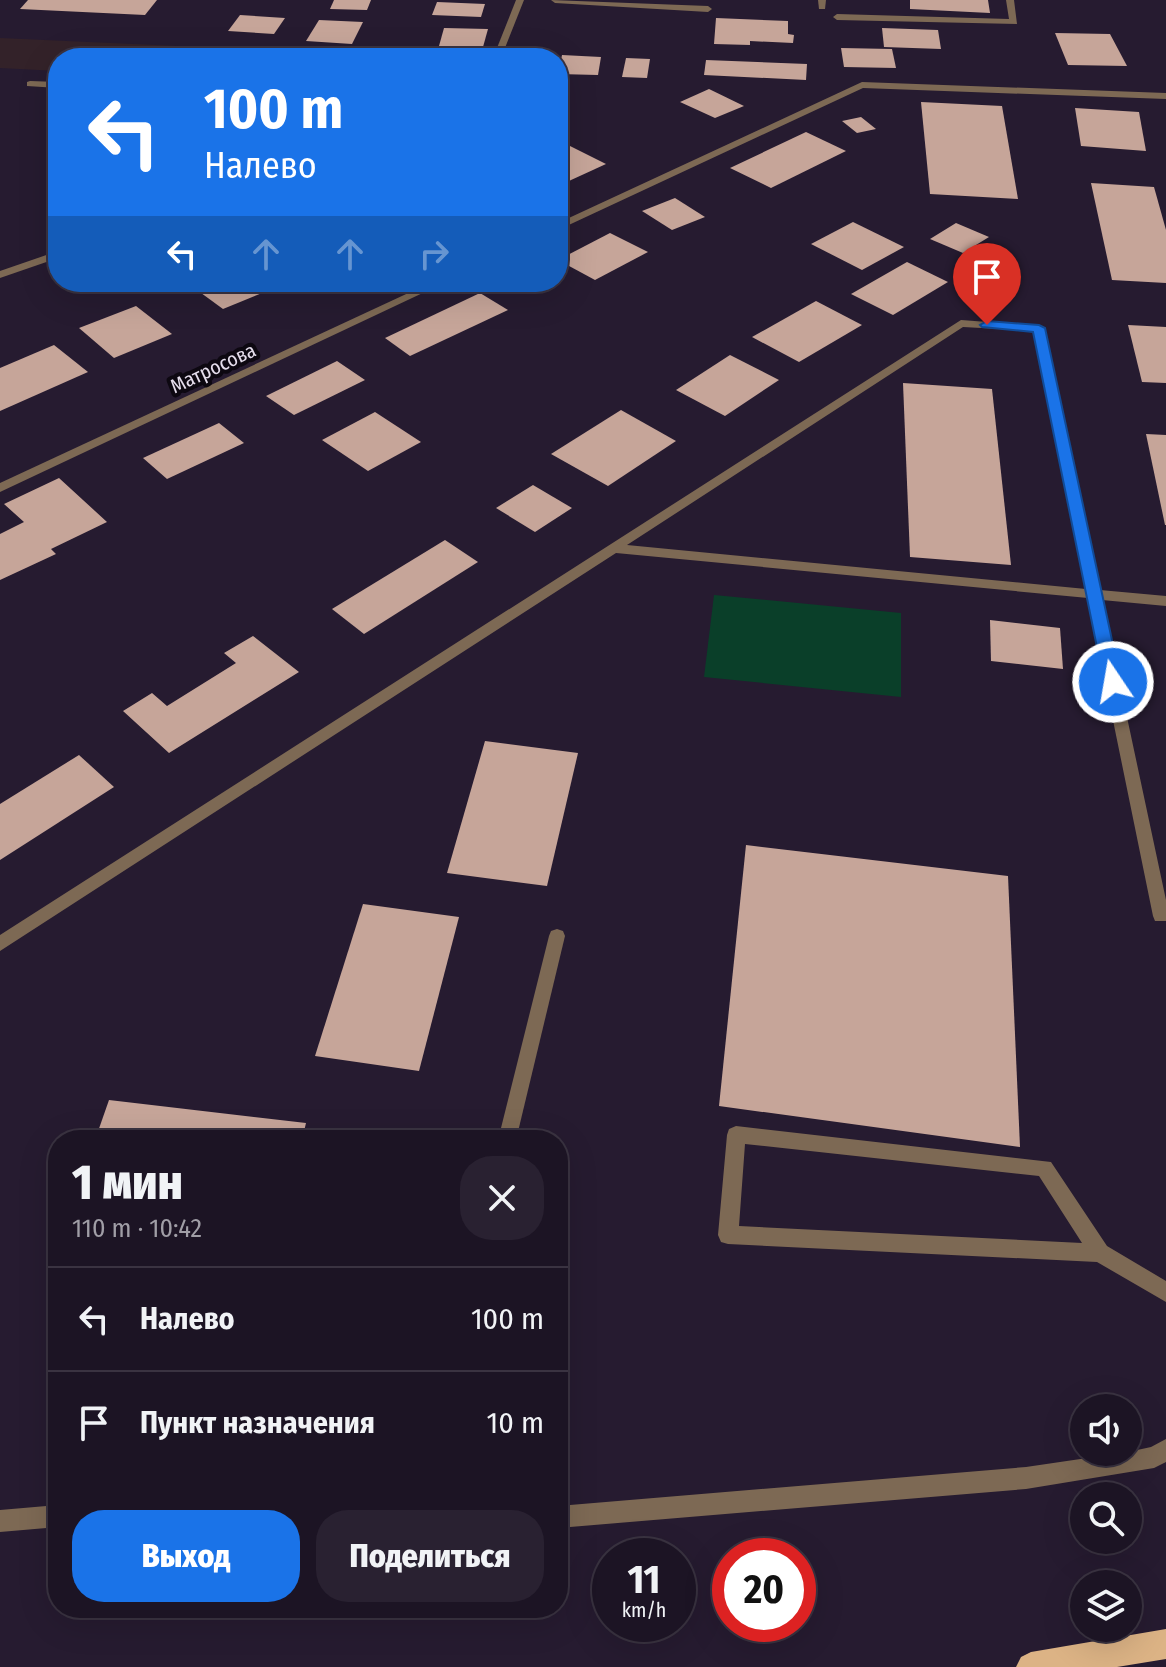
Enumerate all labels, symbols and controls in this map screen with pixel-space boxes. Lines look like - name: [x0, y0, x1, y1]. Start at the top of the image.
- text: 100 m: [204, 76, 343, 143]
- icon: left: [72, 80, 176, 184]
- text: Налево: [204, 144, 317, 188]
- icon: left: [160, 232, 204, 276]
- icon: ahead: [244, 232, 288, 276]
- icon: ahead: [328, 232, 372, 276]
- icon: right: [412, 232, 456, 276]
- pin: [953, 243, 1021, 325]
- icon: arrive: [965, 255, 1009, 299]
- street label: Матросова: [167, 338, 259, 398]
- position arrow: [1071, 640, 1155, 724]
- text: 1 мин: [72, 1154, 183, 1212]
- button: close: [460, 1156, 544, 1240]
- text: 110 m · 10:42: [72, 1213, 202, 1244]
- icon: left: [72, 1297, 116, 1341]
- text: Налево: [140, 1301, 235, 1337]
- text: 100 m: [471, 1301, 544, 1337]
- map controls: [1070, 1394, 1142, 1642]
- button: sound: [1070, 1394, 1142, 1466]
- icon: arrive: [72, 1401, 116, 1445]
- text: Пункт назначения: [140, 1405, 375, 1441]
- text: 10 m: [487, 1405, 544, 1441]
- button: search: [1070, 1482, 1142, 1554]
- button: Выход: [72, 1510, 300, 1602]
- button: Поделиться: [316, 1510, 544, 1602]
- speed limit sign: 20: [712, 1538, 816, 1642]
- text: 11: [627, 1556, 661, 1604]
- button: layers: [1070, 1570, 1142, 1642]
- text: km/h: [622, 1598, 666, 1622]

